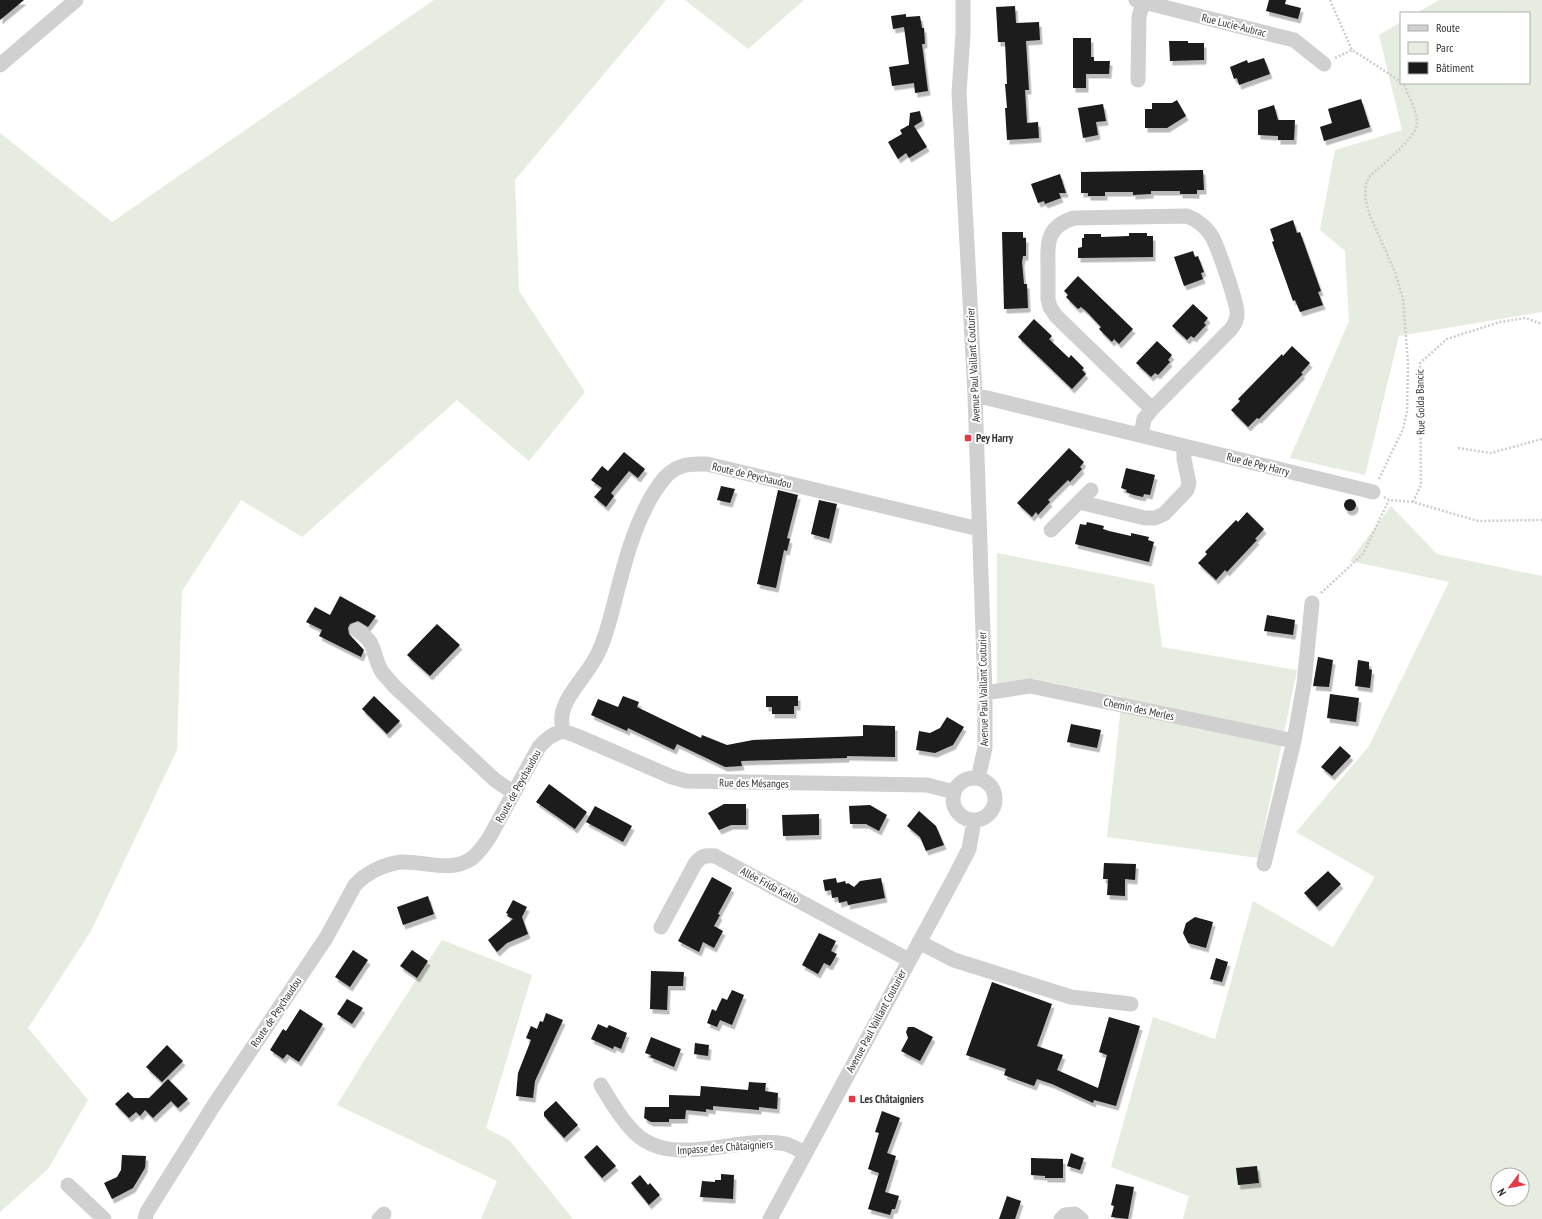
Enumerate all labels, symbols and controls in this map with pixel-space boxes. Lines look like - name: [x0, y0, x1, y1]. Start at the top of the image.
- street label: Rue Lucie-Aubrac: [1200, 10, 1268, 40]
- legend: [1400, 12, 1530, 84]
- text: Route: [1436, 20, 1460, 35]
- text: Parc: [1436, 40, 1454, 55]
- text: Bâtiment: [1436, 60, 1474, 75]
- street label: Avenue Paul Vaillant Couturier: [963, 307, 983, 423]
- street label: Rue Golda Bancic: [1412, 369, 1428, 435]
- place label: Pey Harry: [976, 431, 1014, 445]
- marker: Pey Harry: [963, 433, 973, 443]
- street label: Rue de Pey Harry: [1225, 449, 1292, 479]
- street label: Route de Peychaudou: [711, 459, 793, 491]
- street label: Avenue Paul Vaillant Couturier: [975, 631, 991, 747]
- street label: Chemin des Merles: [1102, 695, 1176, 723]
- street label: Route de Peychaudou: [492, 747, 544, 825]
- street label: Rue des Mésanges: [719, 775, 789, 791]
- street label: Allée Frida Kahlo: [738, 864, 802, 907]
- street label: Avenue Paul Vaillant Couturier: [843, 967, 909, 1075]
- street label: Route de Peychaudou: [247, 974, 305, 1050]
- place label: Les Châtaigniers: [860, 1092, 924, 1106]
- marker: Les Châtaigniers: [847, 1094, 857, 1104]
- street label: Impasse des Châtaigniers: [677, 1137, 774, 1157]
- north arrow: [1490, 1167, 1530, 1207]
- text: N: [1494, 1186, 1509, 1199]

